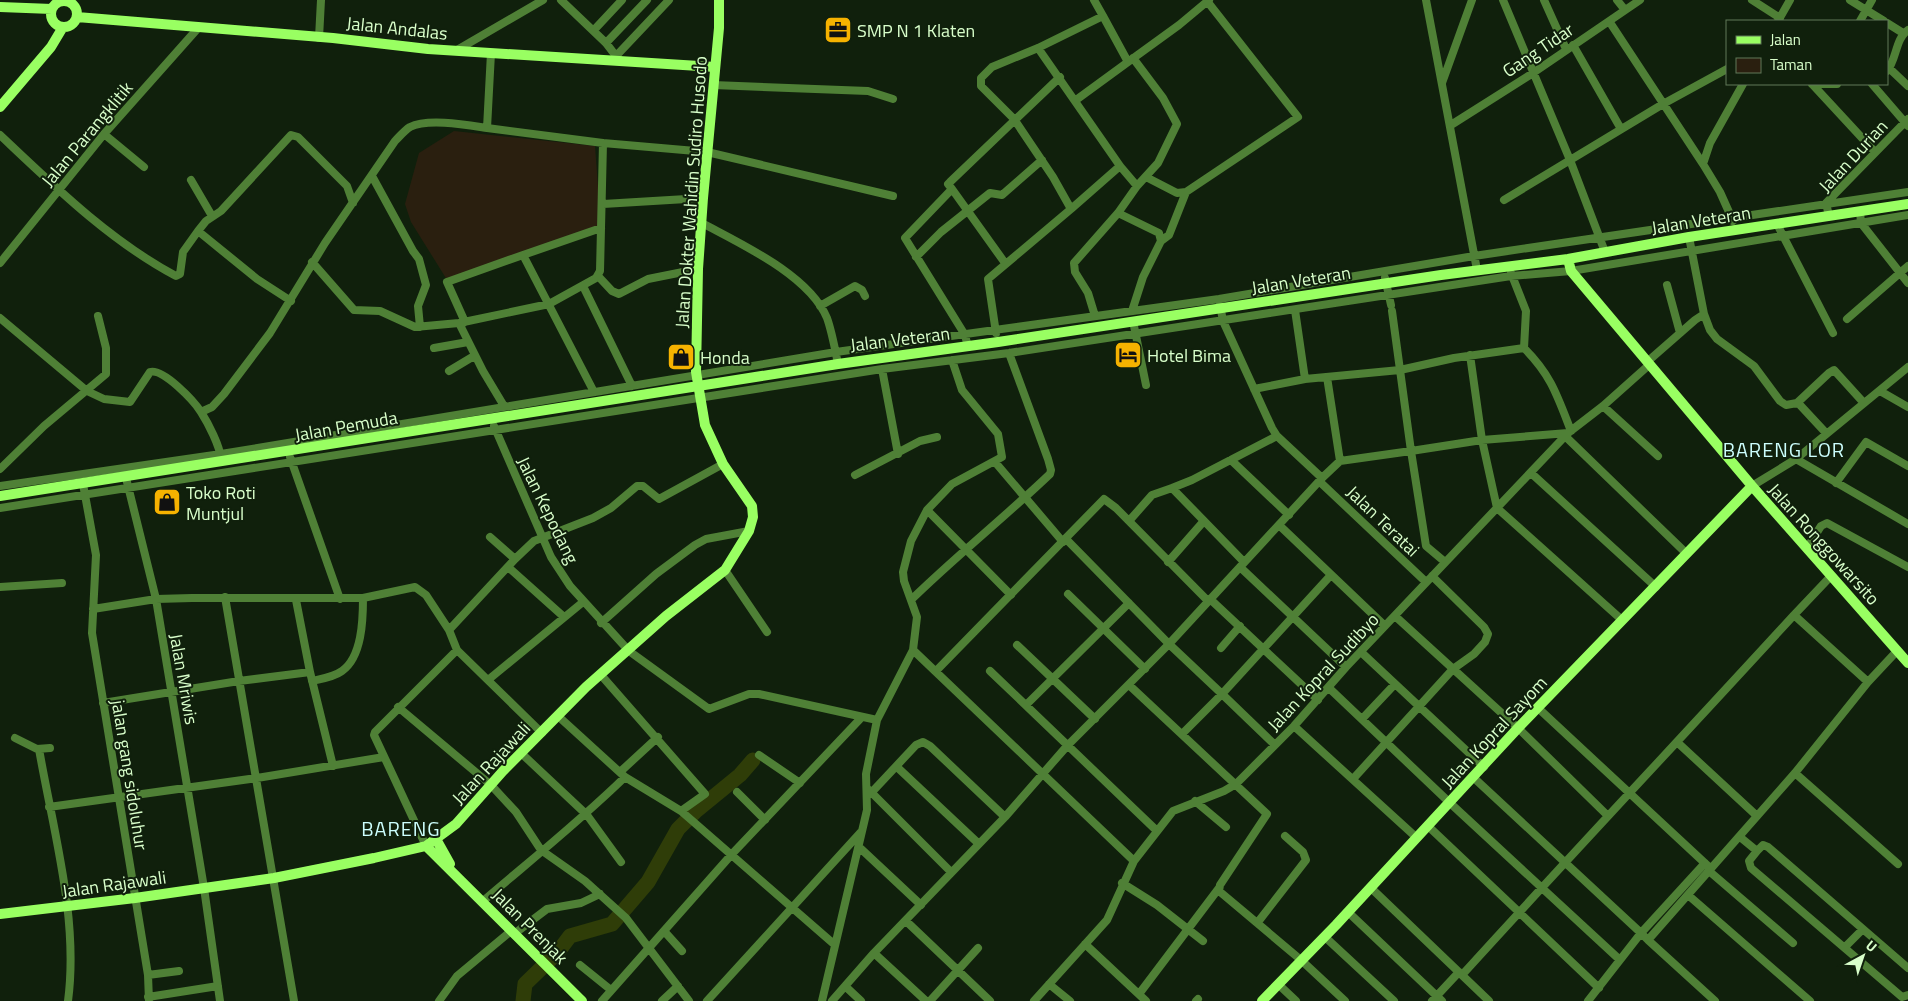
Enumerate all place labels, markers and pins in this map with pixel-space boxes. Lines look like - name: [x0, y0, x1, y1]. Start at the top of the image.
- office icon: SMP N 1 Klaten: [823, 15, 853, 45]
- place label: SMP N 1 Klaten: [857, 17, 975, 44]
- hotel icon: Hotel Bima: [1113, 340, 1143, 370]
- shop icon: Honda: [666, 342, 696, 372]
- place label: Hotel Bima: [1147, 342, 1231, 369]
- place label: Honda: [700, 344, 750, 371]
- place label: Toko Roti Muntjul: [186, 479, 256, 527]
- shop icon: Toko Roti Muntjul: [152, 487, 182, 517]

